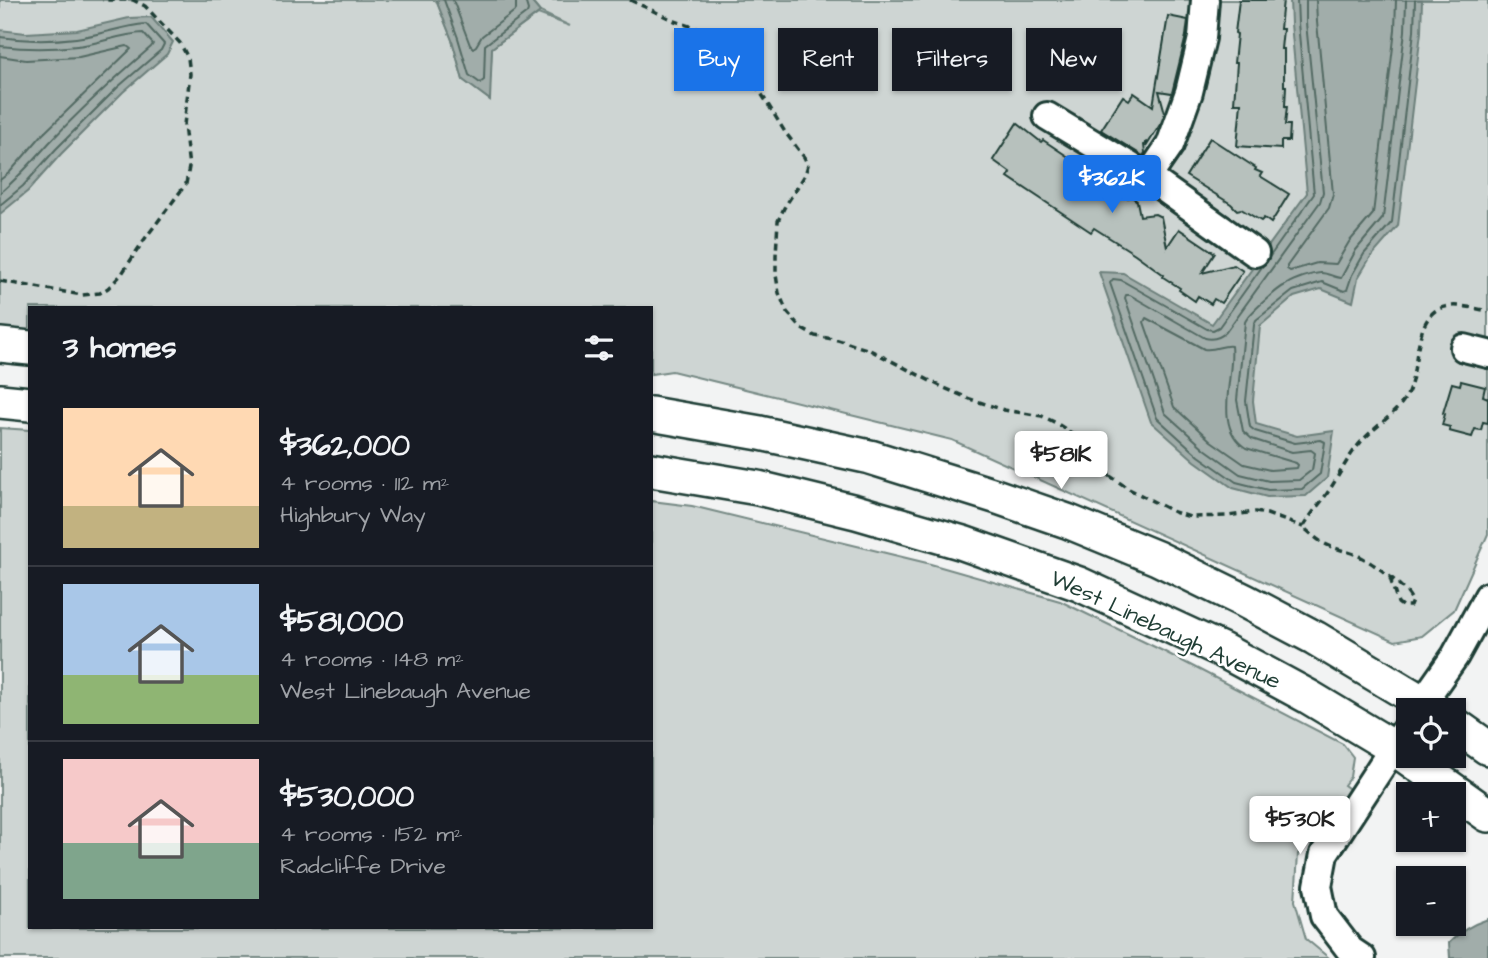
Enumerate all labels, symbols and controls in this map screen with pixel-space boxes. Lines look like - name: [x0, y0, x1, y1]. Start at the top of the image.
- chip: Buy: [674, 28, 764, 91]
- chip: Rent: [778, 28, 878, 91]
- chip: Filters: [892, 28, 1012, 91]
- chip: New: [1026, 28, 1122, 91]
- pin: $362K: [1063, 156, 1161, 215]
- text: $362K: [1079, 162, 1145, 194]
- text: 3 homes: [63, 327, 177, 369]
- icon: filters: [580, 329, 618, 367]
- text: $362,000: [280, 425, 410, 467]
- pin: $581K: [1012, 432, 1110, 491]
- icon: home: [119, 436, 203, 520]
- text: $581K: [1031, 438, 1091, 470]
- text: 4 rooms · 112 m²: [280, 467, 449, 499]
- text: Highbury Way: [280, 499, 426, 531]
- street label: West Linebaugh Avenue: [1045, 562, 1286, 698]
- text: $581,000: [280, 601, 403, 643]
- icon: home: [119, 612, 203, 696]
- text: 4 rooms · 148 m²: [280, 643, 464, 675]
- text: West Linebaugh Avenue: [280, 675, 531, 707]
- map controls: [1396, 698, 1466, 936]
- button: locate: [1396, 698, 1466, 768]
- text: $530,000: [280, 776, 414, 818]
- button: +: [1396, 782, 1466, 852]
- icon: home: [119, 787, 203, 871]
- pin: $530K: [1251, 796, 1349, 856]
- text: $530K: [1265, 803, 1335, 835]
- text: 4 rooms · 152 m²: [280, 818, 463, 850]
- text: Radcliffe Drive: [280, 850, 446, 882]
- button: −: [1396, 866, 1466, 936]

